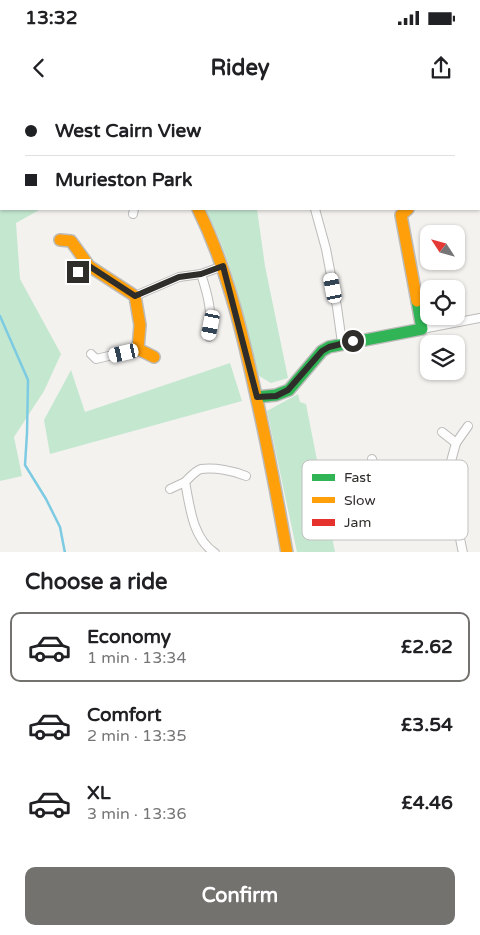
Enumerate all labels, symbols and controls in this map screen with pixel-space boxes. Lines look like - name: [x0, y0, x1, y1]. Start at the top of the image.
- text: 13:32: [25, 7, 78, 29]
- icon: back: [25, 54, 53, 82]
- icon: share: [427, 54, 455, 82]
- text: Ridey: [210, 55, 270, 81]
- text: West Cairn View: [55, 120, 201, 142]
- text: Murieston Park: [55, 169, 192, 191]
- north arrow: [420, 225, 465, 270]
- map controls: [420, 225, 465, 380]
- route end: [67, 261, 89, 283]
- car: [322, 272, 343, 304]
- button: locate: [420, 280, 465, 325]
- car: [200, 309, 221, 341]
- route start: [342, 330, 364, 352]
- button: layers: [420, 335, 465, 380]
- car: [107, 342, 140, 364]
- legend: [302, 460, 468, 540]
- text: Fast: [344, 469, 372, 486]
- text: Slow: [344, 492, 376, 509]
- text: Jam: [344, 514, 371, 531]
- text: Choose a ride: [25, 569, 168, 595]
- icon: car: [27, 625, 72, 670]
- text: Economy: [87, 626, 171, 648]
- text: £2.62: [401, 636, 453, 658]
- text: 1 min · 13:34: [87, 648, 186, 668]
- icon: car: [27, 703, 72, 748]
- text: Comfort: [87, 704, 161, 726]
- text: £3.54: [401, 714, 453, 736]
- text: 2 min · 13:35: [87, 726, 186, 746]
- icon: car: [27, 781, 72, 826]
- text: XL: [87, 782, 111, 804]
- text: £4.46: [401, 792, 453, 814]
- text: 3 min · 13:36: [87, 804, 186, 824]
- button: Confirm: [25, 867, 455, 925]

